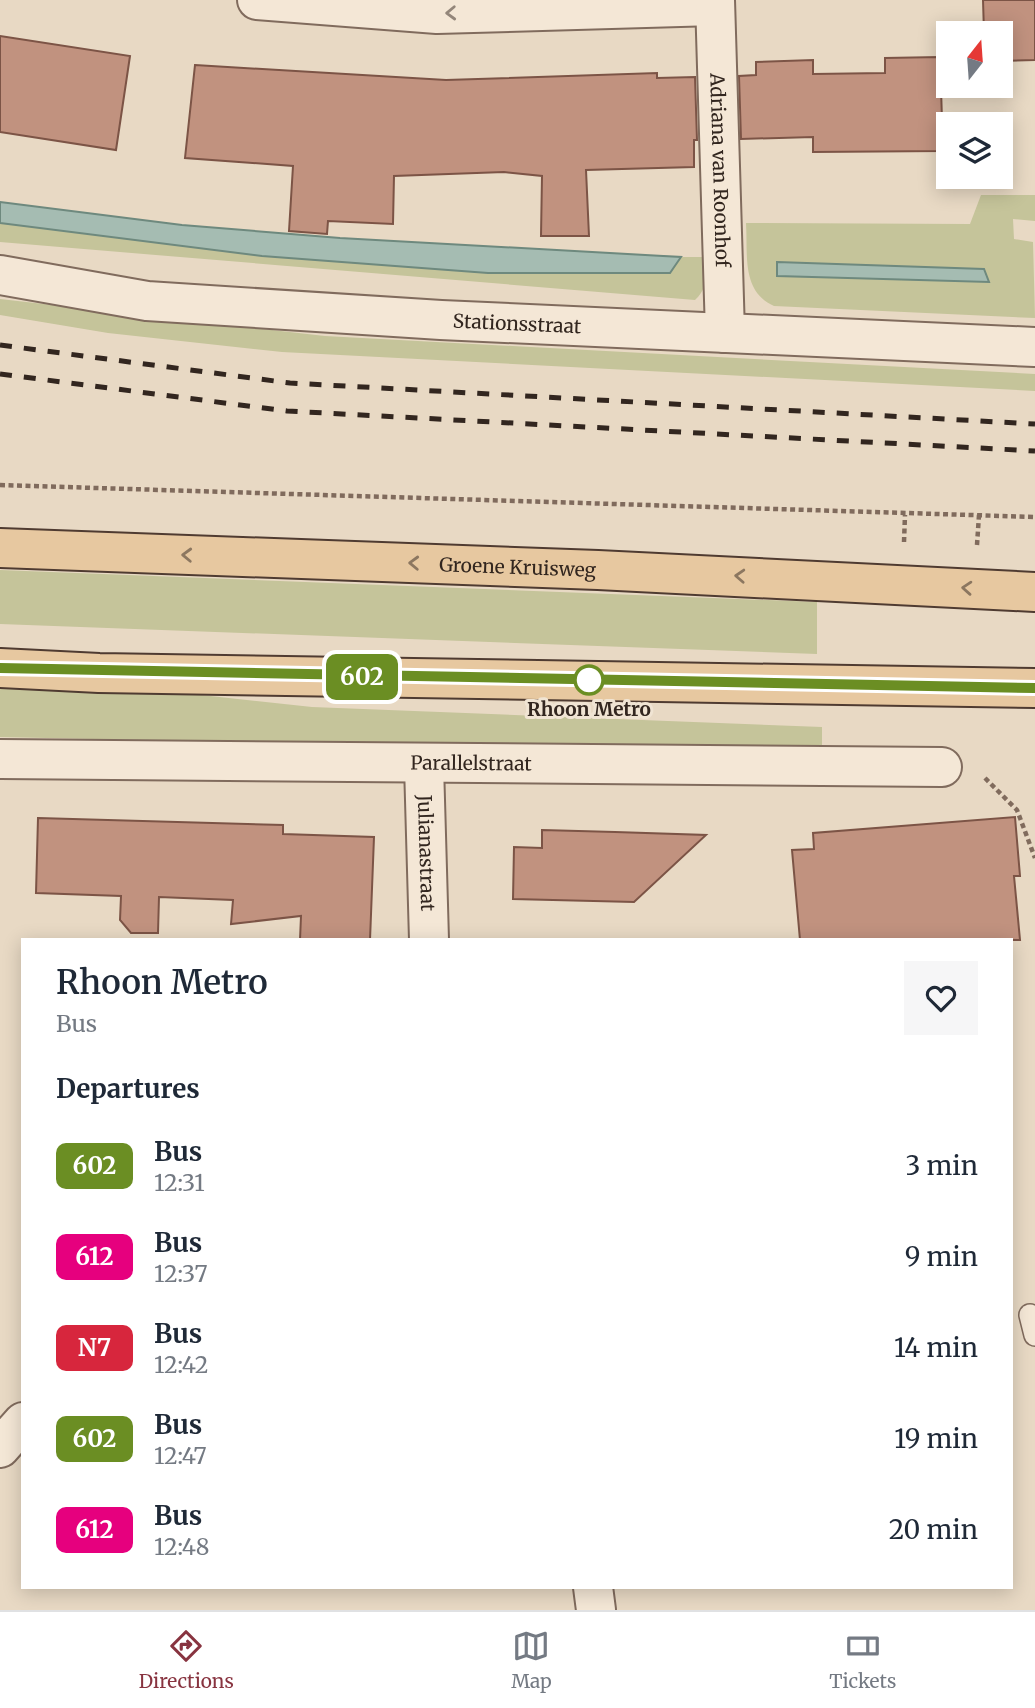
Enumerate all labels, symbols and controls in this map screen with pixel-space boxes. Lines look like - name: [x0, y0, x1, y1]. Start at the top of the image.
- one-way arrow: [445, 6, 456, 21]
- north arrow: [936, 21, 1013, 98]
- map controls: [936, 21, 1013, 189]
- street label: Adriana van Roonhof: [705, 72, 735, 268]
- button: layers: [936, 112, 1013, 189]
- street label: Stationsstraat: [452, 309, 582, 338]
- one-way arrow: [181, 548, 192, 563]
- street label: Groene Kruisweg: [439, 552, 597, 582]
- one-way arrow: [409, 556, 420, 571]
- one-way arrow: [734, 569, 745, 584]
- one-way arrow: [961, 581, 972, 596]
- line badge: 602: [322, 654, 402, 700]
- text: 602: [340, 661, 384, 692]
- marker: Rhoon Metro: [574, 665, 604, 695]
- place label: Rhoon Metro: [527, 697, 651, 721]
- street label: Parallelstraat: [410, 750, 532, 776]
- street label: Julianastraat: [413, 793, 440, 912]
- button: heart: [904, 961, 978, 1035]
- text: Rhoon Metro: [56, 962, 268, 1003]
- text: Bus: [56, 1009, 97, 1038]
- text: Departures: [56, 1072, 200, 1105]
- text: Bus: [154, 1135, 202, 1168]
- text: 3 min: [906, 1149, 978, 1182]
- text: 602: [73, 1150, 116, 1181]
- text: 12:31: [154, 1168, 205, 1197]
- text: Bus: [154, 1226, 202, 1259]
- text: 9 min: [905, 1240, 978, 1273]
- text: 612: [75, 1241, 114, 1272]
- text: 12:37: [154, 1259, 208, 1288]
- text: Bus: [154, 1317, 202, 1350]
- text: 14 min: [894, 1331, 978, 1364]
- text: N7: [78, 1332, 111, 1363]
- text: 12:42: [154, 1350, 208, 1379]
- text: Bus: [154, 1408, 202, 1441]
- text: 19 min: [894, 1422, 978, 1455]
- text: 602: [73, 1423, 116, 1454]
- text: 12:47: [154, 1441, 207, 1470]
- text: Bus: [154, 1499, 202, 1532]
- text: 20 min: [889, 1513, 978, 1546]
- text: 612: [75, 1514, 114, 1545]
- text: 12:48: [154, 1532, 210, 1561]
- tab: Directions: [139, 1627, 234, 1693]
- tab: Map: [511, 1627, 552, 1693]
- tab: Tickets: [829, 1627, 896, 1693]

